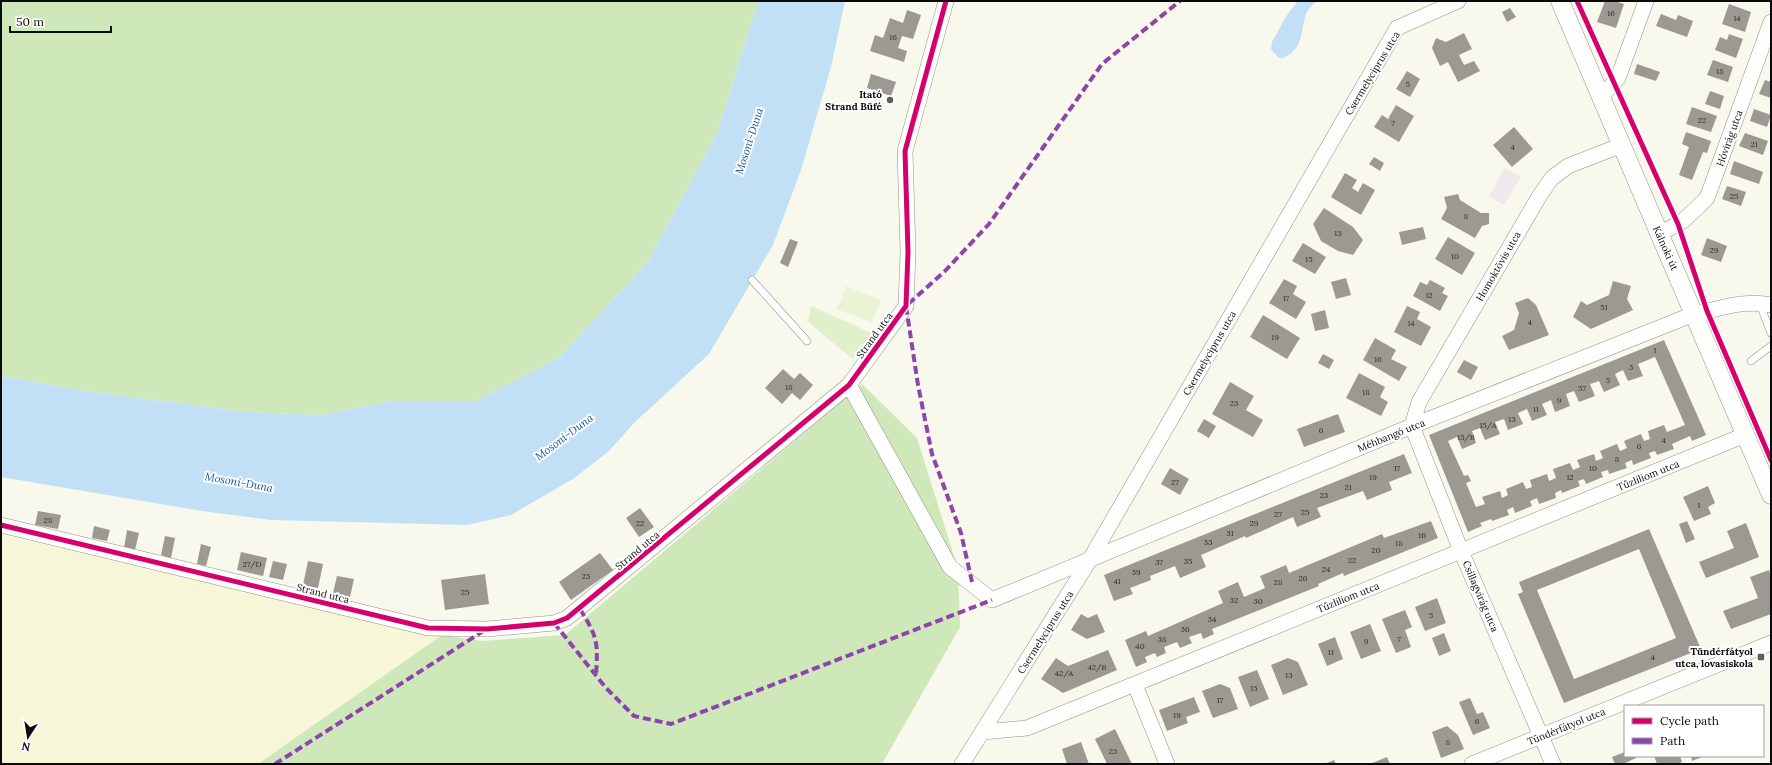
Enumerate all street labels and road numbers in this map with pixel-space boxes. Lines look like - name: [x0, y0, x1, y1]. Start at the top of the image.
- street label: Csermelyciprus utca: [1342, 29, 1403, 118]
- street label: Hóvirág utca: [1713, 108, 1746, 168]
- street label: Kálnoki út: [1650, 224, 1681, 273]
- street label: Homoktövis utca: [1473, 229, 1524, 304]
- street label: Csermelyciprus utca: [1180, 309, 1239, 398]
- street label: Strand utca: [853, 310, 896, 361]
- street label: Méhbangó utca: [1355, 416, 1427, 455]
- street label: Tűzliliom utca: [1615, 457, 1681, 494]
- street label: Strand utca: [612, 528, 662, 573]
- street label: Csillagvirág utca: [1460, 558, 1501, 634]
- street label: Tűzliliom utca: [1315, 579, 1381, 616]
- street label: Strand utca: [295, 581, 351, 606]
- street label: Csermelyciprus utca: [1015, 588, 1076, 676]
- street label: Tündérfátyol utca: [1525, 705, 1607, 748]

